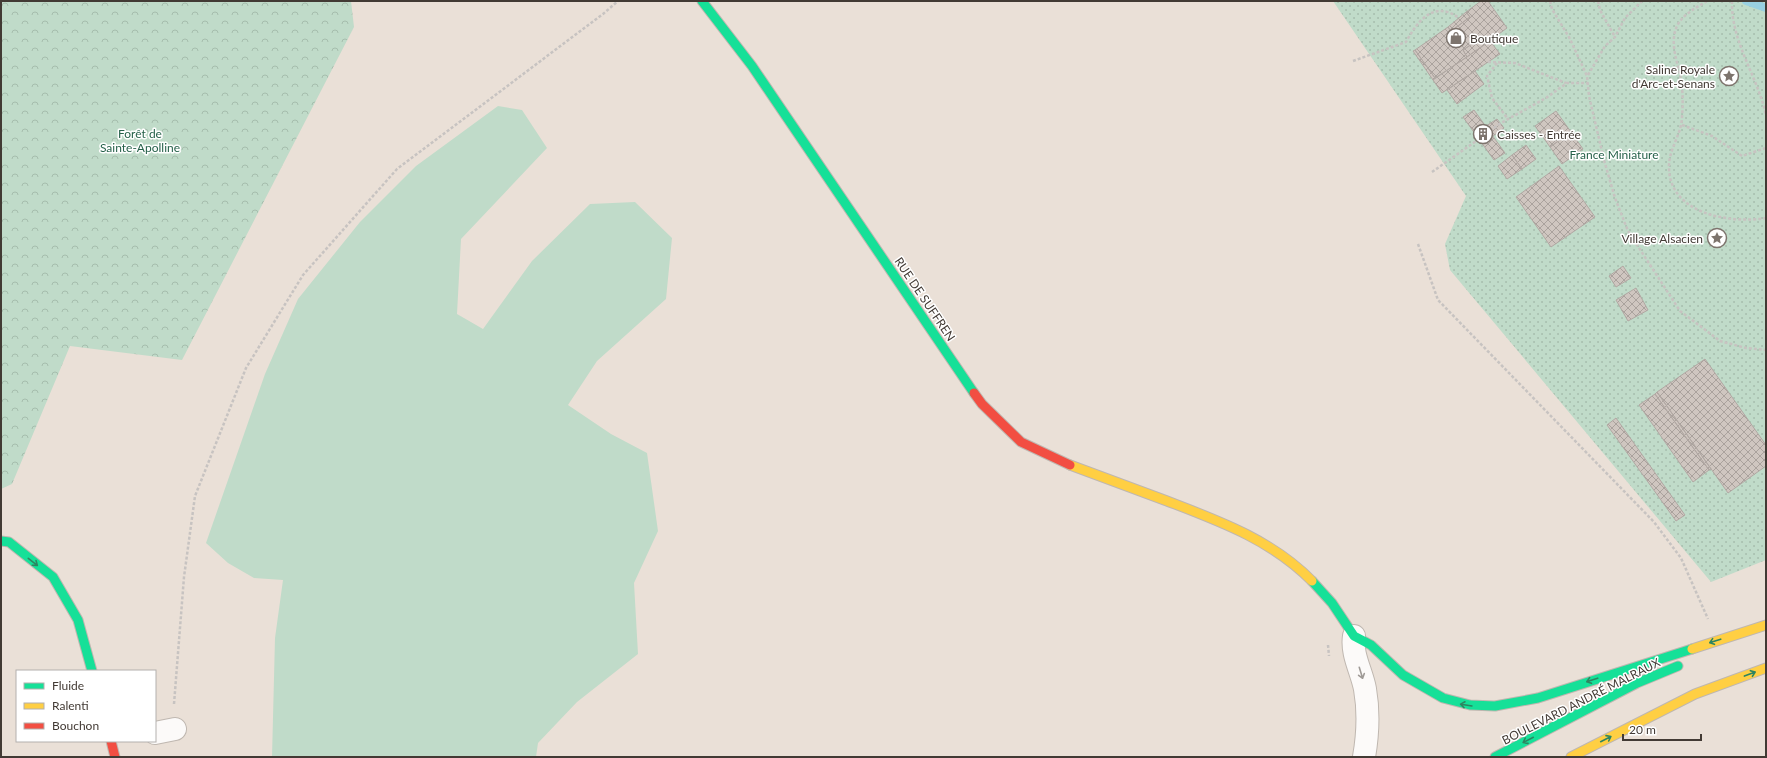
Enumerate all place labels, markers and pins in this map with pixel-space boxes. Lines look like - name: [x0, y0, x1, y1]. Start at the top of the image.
- shop icon: Boutique: [1445, 27, 1467, 49]
- place label: Boutique: [1470, 31, 1518, 46]
- place label: Saline Royale d'Arc-et-Senans: [1632, 62, 1715, 91]
- place icon: Saline Royale d'Arc-et-Senans: [1718, 65, 1740, 87]
- building icon: Caisses - Entrée: [1472, 123, 1494, 145]
- place label: Caisses - Entrée: [1497, 127, 1581, 142]
- place icon: Village Alsacien: [1706, 227, 1728, 249]
- place label: Village Alsacien: [1621, 231, 1703, 246]

